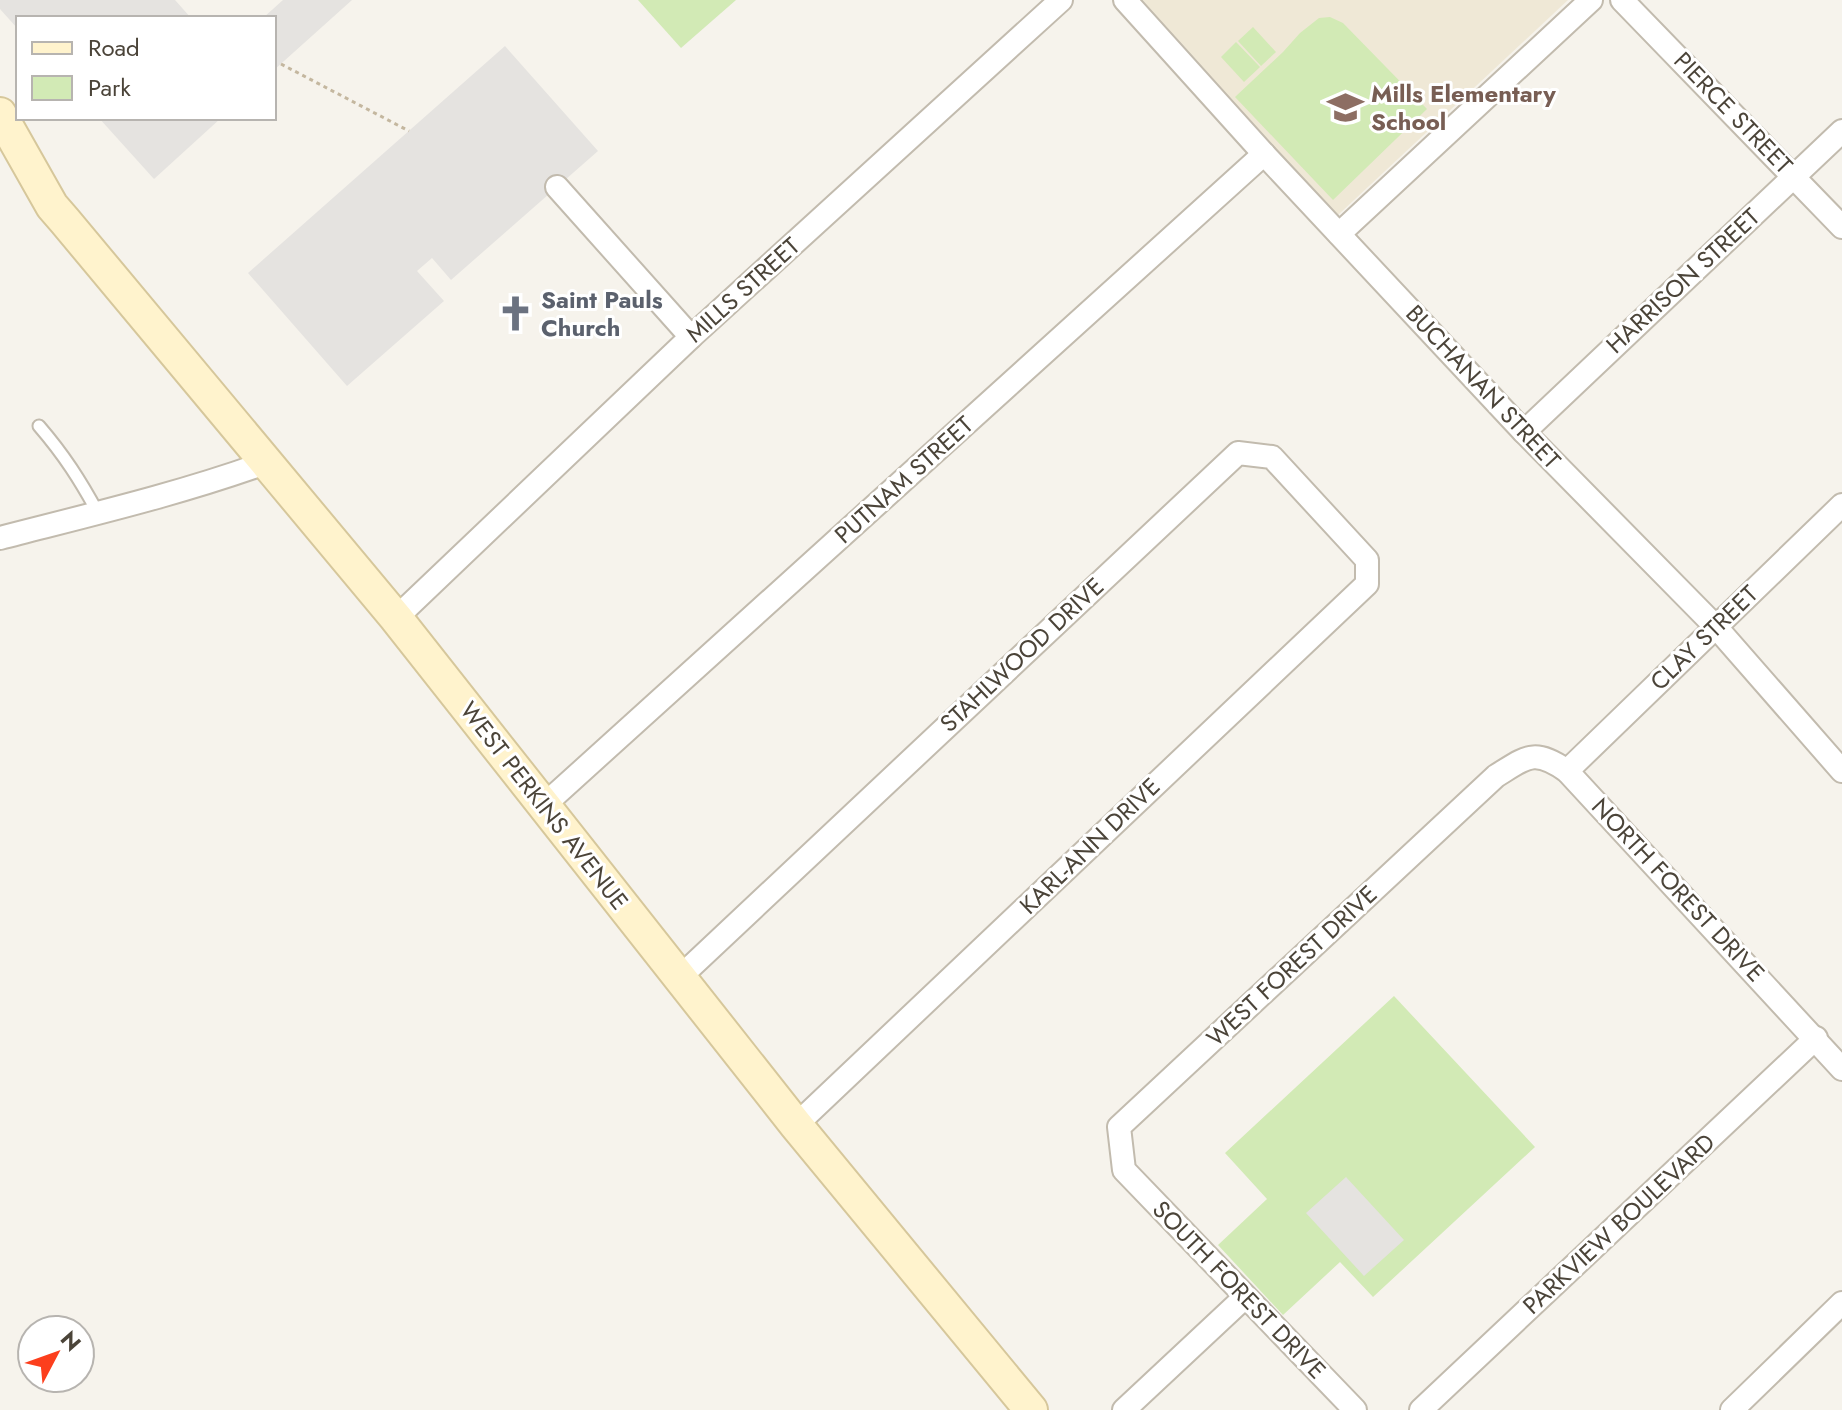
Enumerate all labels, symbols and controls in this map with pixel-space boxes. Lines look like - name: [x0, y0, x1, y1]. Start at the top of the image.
- legend: [16, 16, 276, 120]
- text: Road: [88, 30, 140, 65]
- street label: PIERCE STREET: [1666, 44, 1801, 182]
- text: Park: [88, 70, 131, 105]
- place label: Mills Elementary School: [1371, 76, 1556, 139]
- school or university icon: Mills Elementary School: [1326, 89, 1364, 127]
- street label: HARRISON STREET: [1598, 200, 1767, 361]
- street label: MILLS STREET: [678, 229, 807, 350]
- place label: Saint Pauls Church: [541, 282, 663, 345]
- church icon: Saint Pauls Church: [496, 295, 534, 333]
- street label: BUCHANAN STREET: [1398, 297, 1569, 477]
- street label: PUTNAM STREET: [827, 408, 981, 551]
- street label: STAHLWOOD DRIVE: [932, 569, 1111, 740]
- street label: CLAY STREET: [1642, 577, 1765, 698]
- street label: WEST PERKINS AVENUE: [452, 694, 637, 917]
- street label: KARL-ANN DRIVE: [1011, 769, 1168, 922]
- street label: NORTH FOREST DRIVE: [1584, 790, 1773, 989]
- street label: WEST FOREST DRIVE: [1198, 877, 1385, 1054]
- street label: PARKVIEW BOULEVARD: [1515, 1125, 1722, 1322]
- street label: SOUTH FOREST DRIVE: [1145, 1192, 1334, 1387]
- north arrow: [16, 1314, 96, 1394]
- text: N: [53, 1324, 89, 1358]

